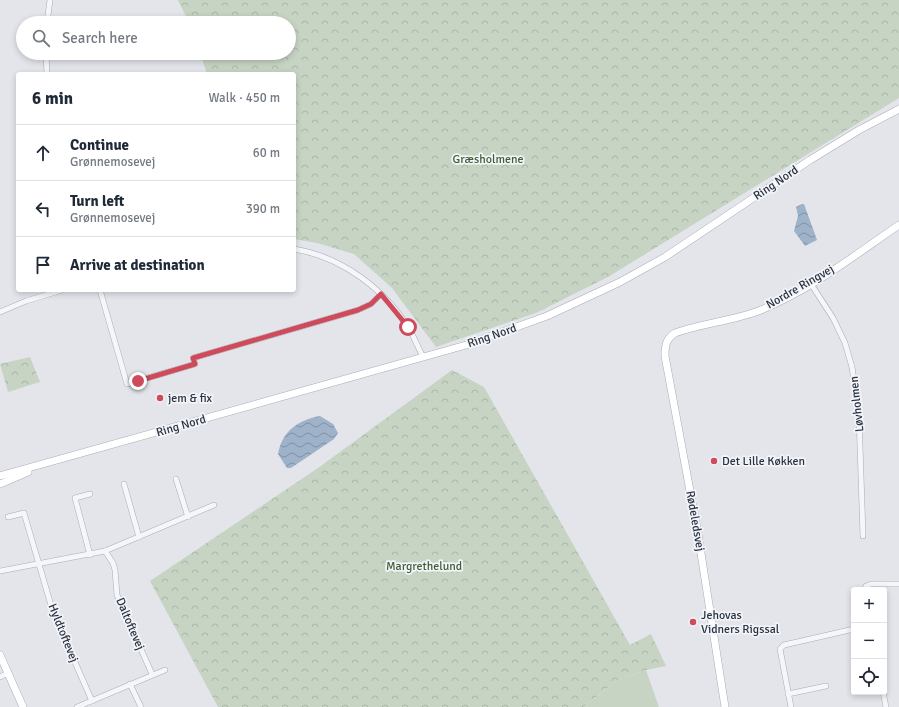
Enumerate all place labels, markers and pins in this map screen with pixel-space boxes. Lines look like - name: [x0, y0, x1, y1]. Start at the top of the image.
- place label: jem & fix: [168, 391, 213, 406]
- marker: jem & fix: [155, 393, 165, 403]
- place label: Det Lille Køkken: [722, 454, 805, 469]
- marker: Det Lille Køkken: [709, 456, 719, 466]
- place label: Jehovas Vidners Rigssal: [701, 608, 780, 637]
- marker: Jehovas Vidners Rigssal: [688, 617, 698, 627]

